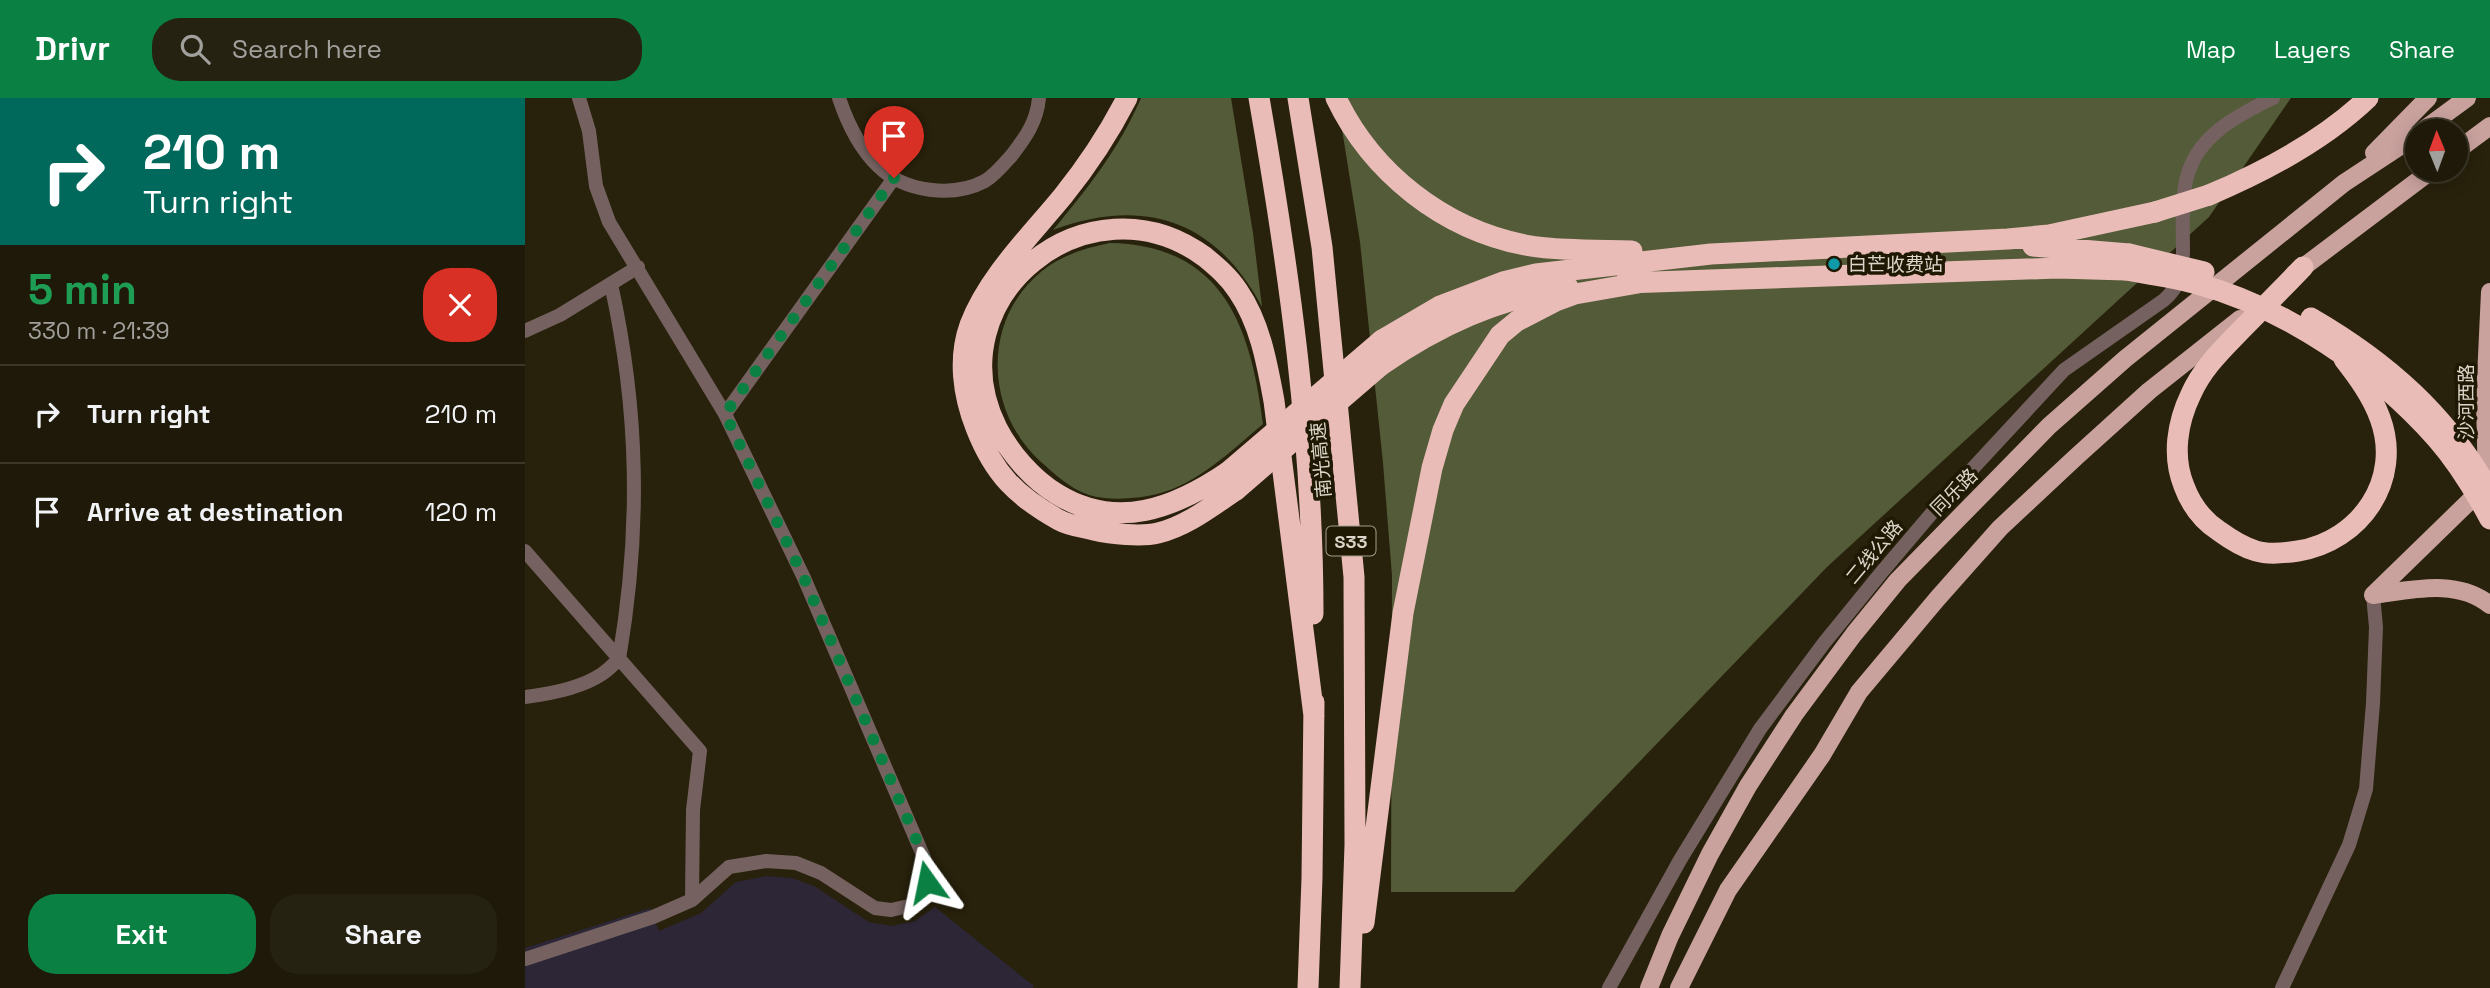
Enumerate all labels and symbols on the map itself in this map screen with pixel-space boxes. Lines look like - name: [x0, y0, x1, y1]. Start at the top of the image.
- pin: [864, 106, 924, 178]
- north arrow: [2405, 119, 2467, 182]
- place label: 白芒收费站: [1848, 252, 1943, 277]
- marker: 白芒收费站: [1826, 256, 1842, 272]
- street label: 沙河西路: [2454, 364, 2479, 440]
- street label: 南光高速: [1305, 421, 1337, 499]
- street label: 同乐路: [1925, 463, 1983, 521]
- street label: 二线公路: [1840, 515, 1908, 589]
- road number: S33: [1327, 526, 1375, 556]
- position arrow: [890, 845, 964, 919]

